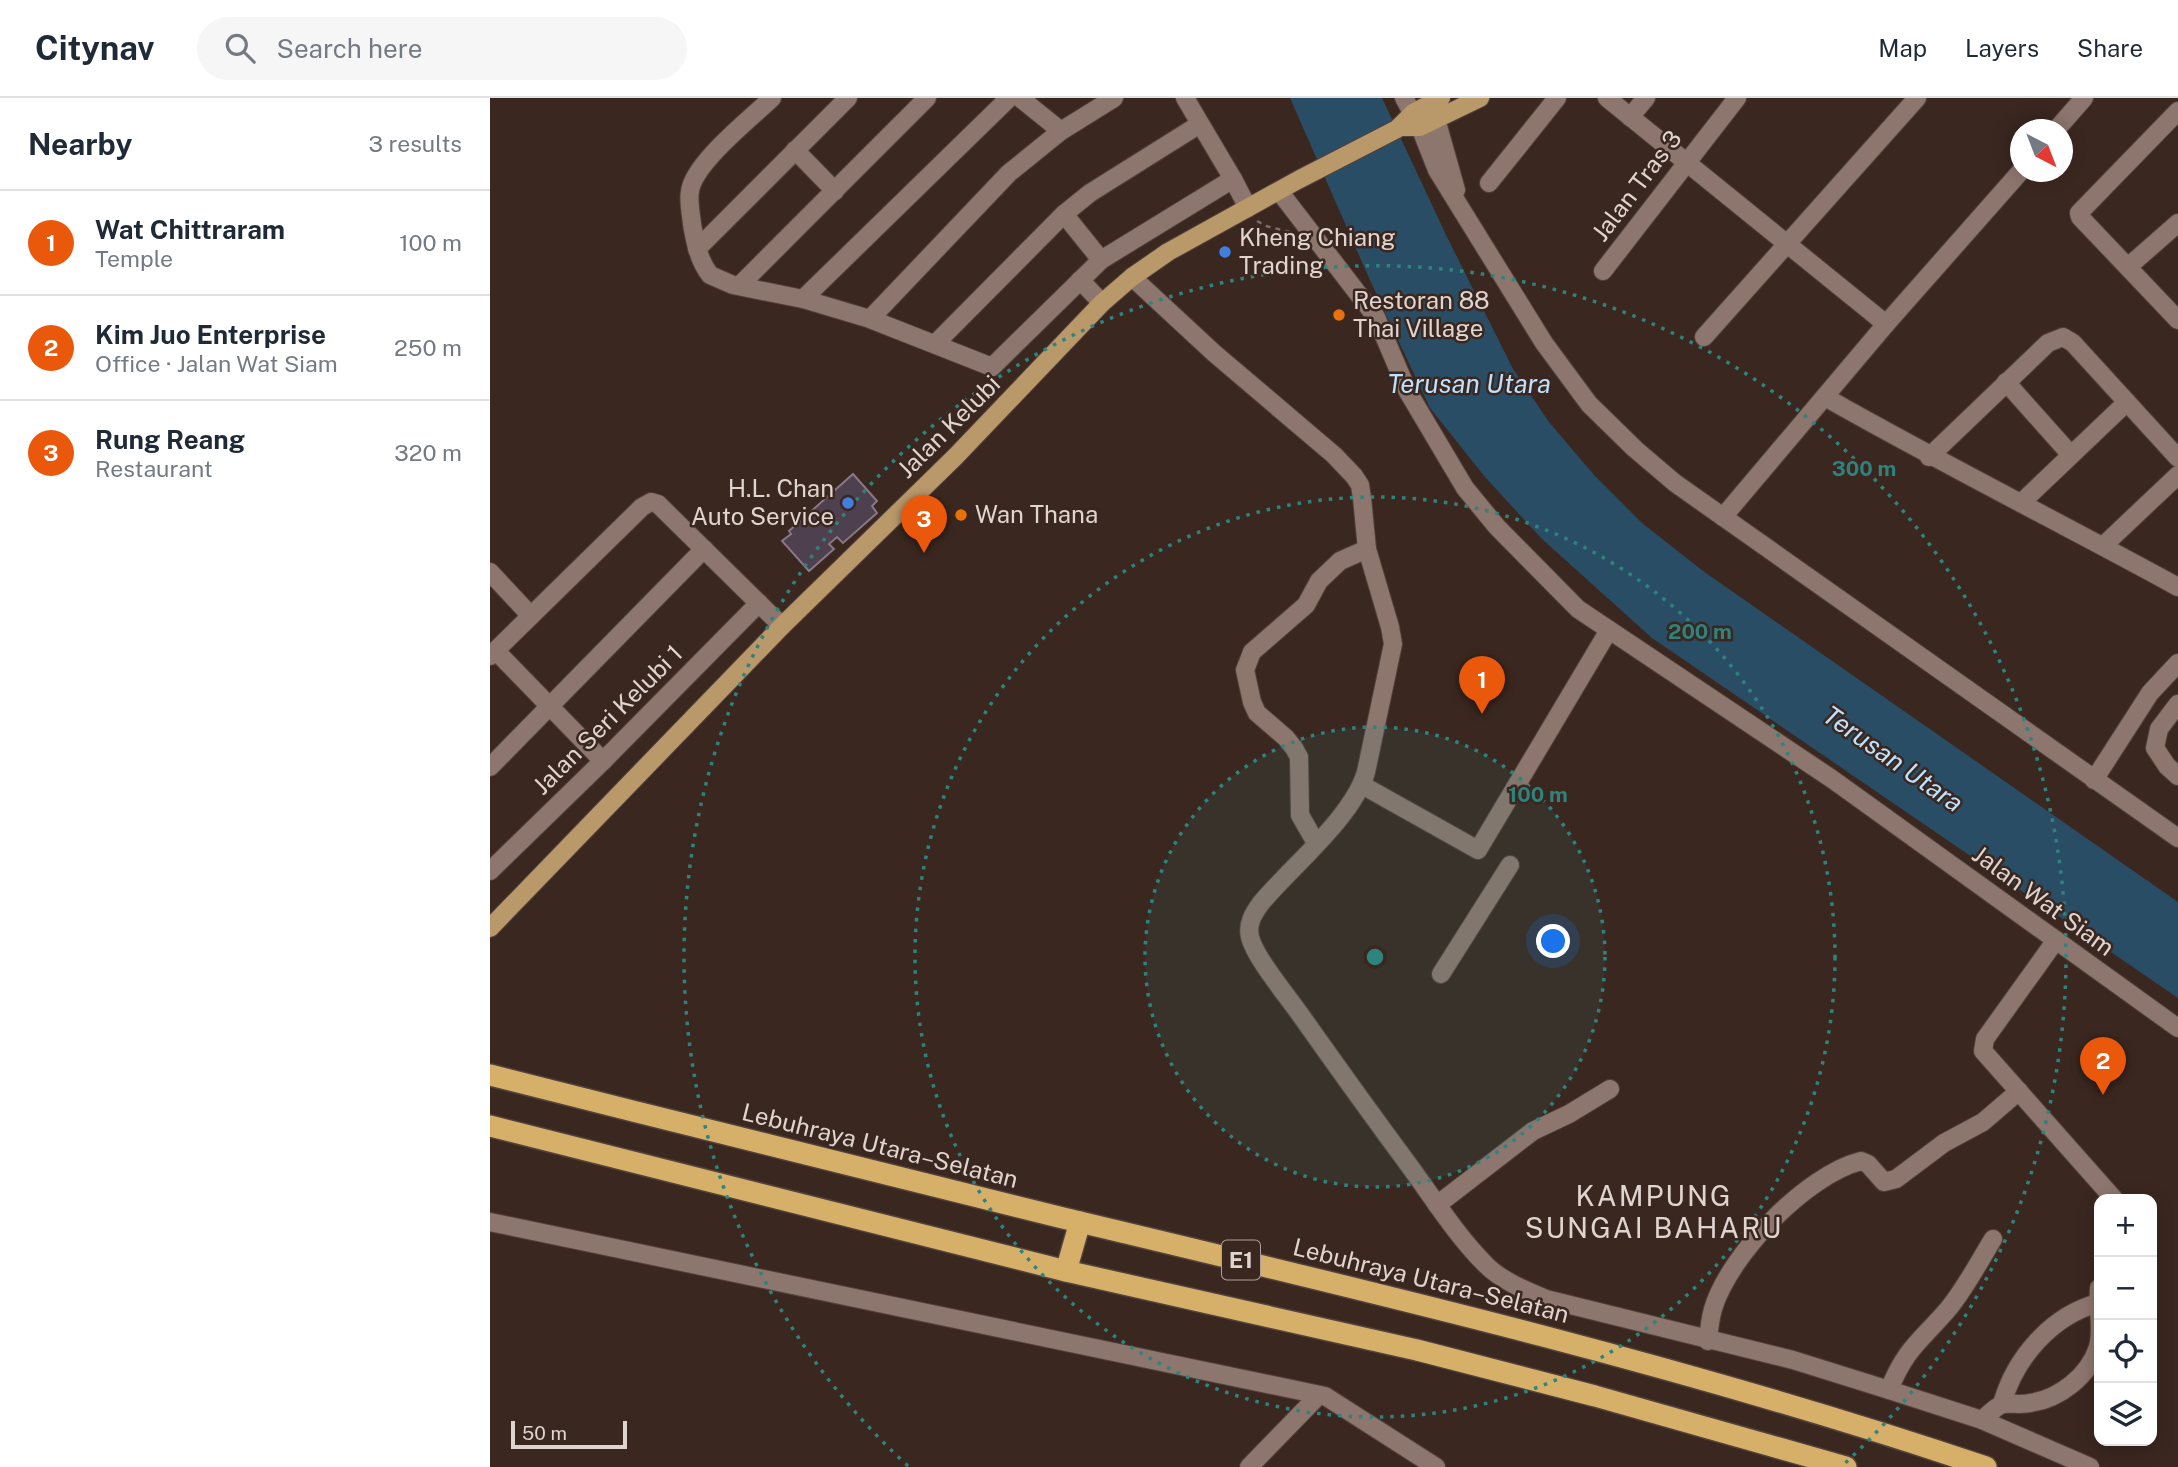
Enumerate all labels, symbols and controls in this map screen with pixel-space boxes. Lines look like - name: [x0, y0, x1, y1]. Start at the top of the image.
- search box: [197, 17, 687, 80]
- text: Citynav: [35, 29, 155, 67]
- icon: search: [221, 29, 259, 67]
- text: Search here: [277, 33, 423, 64]
- text: Map: [1878, 34, 1927, 62]
- text: Layers: [1965, 34, 2039, 62]
- text: Share: [2077, 34, 2143, 62]
- north arrow: [2010, 119, 2073, 182]
- street label: Jalan Tras 3: [1586, 125, 1687, 246]
- text: Nearby: [28, 126, 132, 162]
- text: 3 results: [368, 130, 462, 157]
- text: Wat Chittraram: [95, 214, 285, 245]
- place label: Kheng Chiang Trading: [1239, 223, 1396, 279]
- text: 1: [46, 229, 56, 256]
- text: 100 m: [399, 229, 462, 256]
- marker: Kheng Chiang Trading: [1217, 244, 1233, 260]
- text: Temple: [95, 245, 173, 272]
- place label: Restoran 88 Thai Village: [1353, 286, 1490, 342]
- marker: Restoran 88 Thai Village: [1331, 307, 1347, 323]
- text: Kim Juo Enterprise: [95, 319, 326, 350]
- text: 2: [44, 334, 58, 361]
- text: 250 m: [394, 334, 462, 361]
- text: Office · Jalan Wat Siam: [95, 350, 338, 377]
- water label: Terusan Utara: [1387, 368, 1551, 399]
- street label: Jalan Kelubi: [891, 369, 1005, 483]
- text: Rung Reang: [95, 424, 245, 455]
- text: 3: [43, 439, 59, 466]
- text: 320 m: [394, 439, 462, 466]
- text: Restaurant: [95, 455, 213, 482]
- text: 300 m: [1832, 456, 1896, 481]
- place label: H.L. Chan Auto Service: [691, 474, 834, 530]
- marker: H.L. Chan Auto Service: [840, 495, 856, 511]
- pin: 3: [901, 495, 947, 553]
- place label: Wan Thana: [975, 500, 1098, 528]
- marker: Wan Thana: [953, 507, 969, 523]
- text: 200 m: [1668, 619, 1732, 644]
- street label: Jalan Seri Kelubi 1: [527, 639, 688, 800]
- pin: 1: [1459, 656, 1505, 714]
- water label: Terusan Utara: [1817, 699, 1969, 818]
- text: 100 m: [1508, 782, 1568, 807]
- street label: Jalan Wat Siam: [1967, 839, 2120, 961]
- your location: [1536, 924, 1570, 958]
- centre of rings: [1363, 945, 1387, 969]
- pin: 2: [2080, 1037, 2126, 1095]
- street label: Lebuhraya Utara–Selatan: [739, 1097, 1021, 1193]
- district label: KAMPUNG SUNGAI BAHARU: [1525, 1179, 1783, 1244]
- map controls: [2094, 1194, 2157, 1446]
- button: +: [2094, 1194, 2157, 1257]
- street label: Lebuhraya Utara–Selatan: [1290, 1232, 1572, 1328]
- road number: E1: [1222, 1240, 1260, 1280]
- button: −: [2094, 1257, 2157, 1320]
- button: locate: [2094, 1320, 2157, 1383]
- button: layers: [2094, 1383, 2157, 1446]
- scale bar: [511, 1418, 626, 1450]
- text: 50 m: [522, 1422, 567, 1444]

